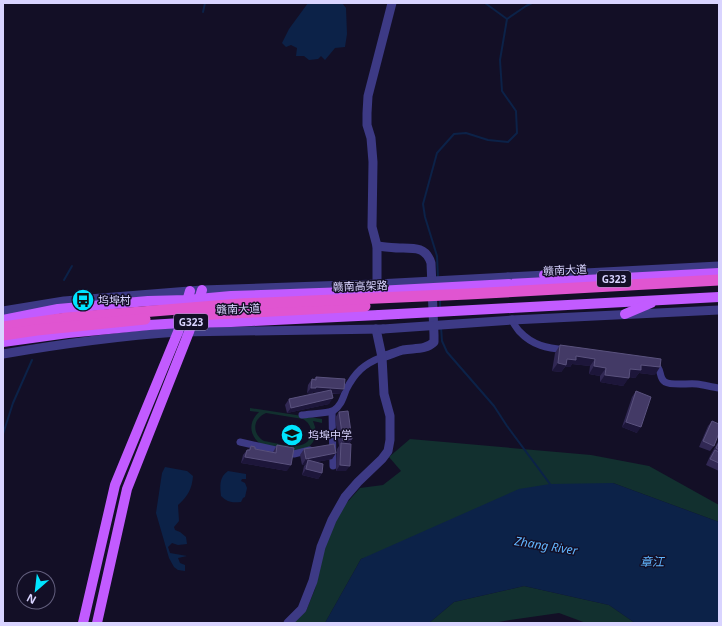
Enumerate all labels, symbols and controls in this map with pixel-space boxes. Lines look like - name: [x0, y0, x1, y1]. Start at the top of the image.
- street label: 赣南大道: [543, 261, 587, 278]
- road number: G323: [597, 271, 631, 287]
- street label: 赣南高架路: [332, 277, 388, 294]
- bus stop icon: 坞埠村: [70, 287, 96, 313]
- place label: 坞埠村: [98, 292, 131, 307]
- street label: 赣南大道: [216, 300, 260, 317]
- road number: G323: [174, 314, 208, 330]
- school or university icon: 坞埠中学: [279, 422, 305, 448]
- place label: 坞埠中学: [308, 427, 352, 442]
- water label: Zhang River: [512, 532, 580, 559]
- water label: 章江: [640, 553, 666, 570]
- north arrow: [16, 570, 56, 610]
- text: N: [24, 591, 39, 608]

